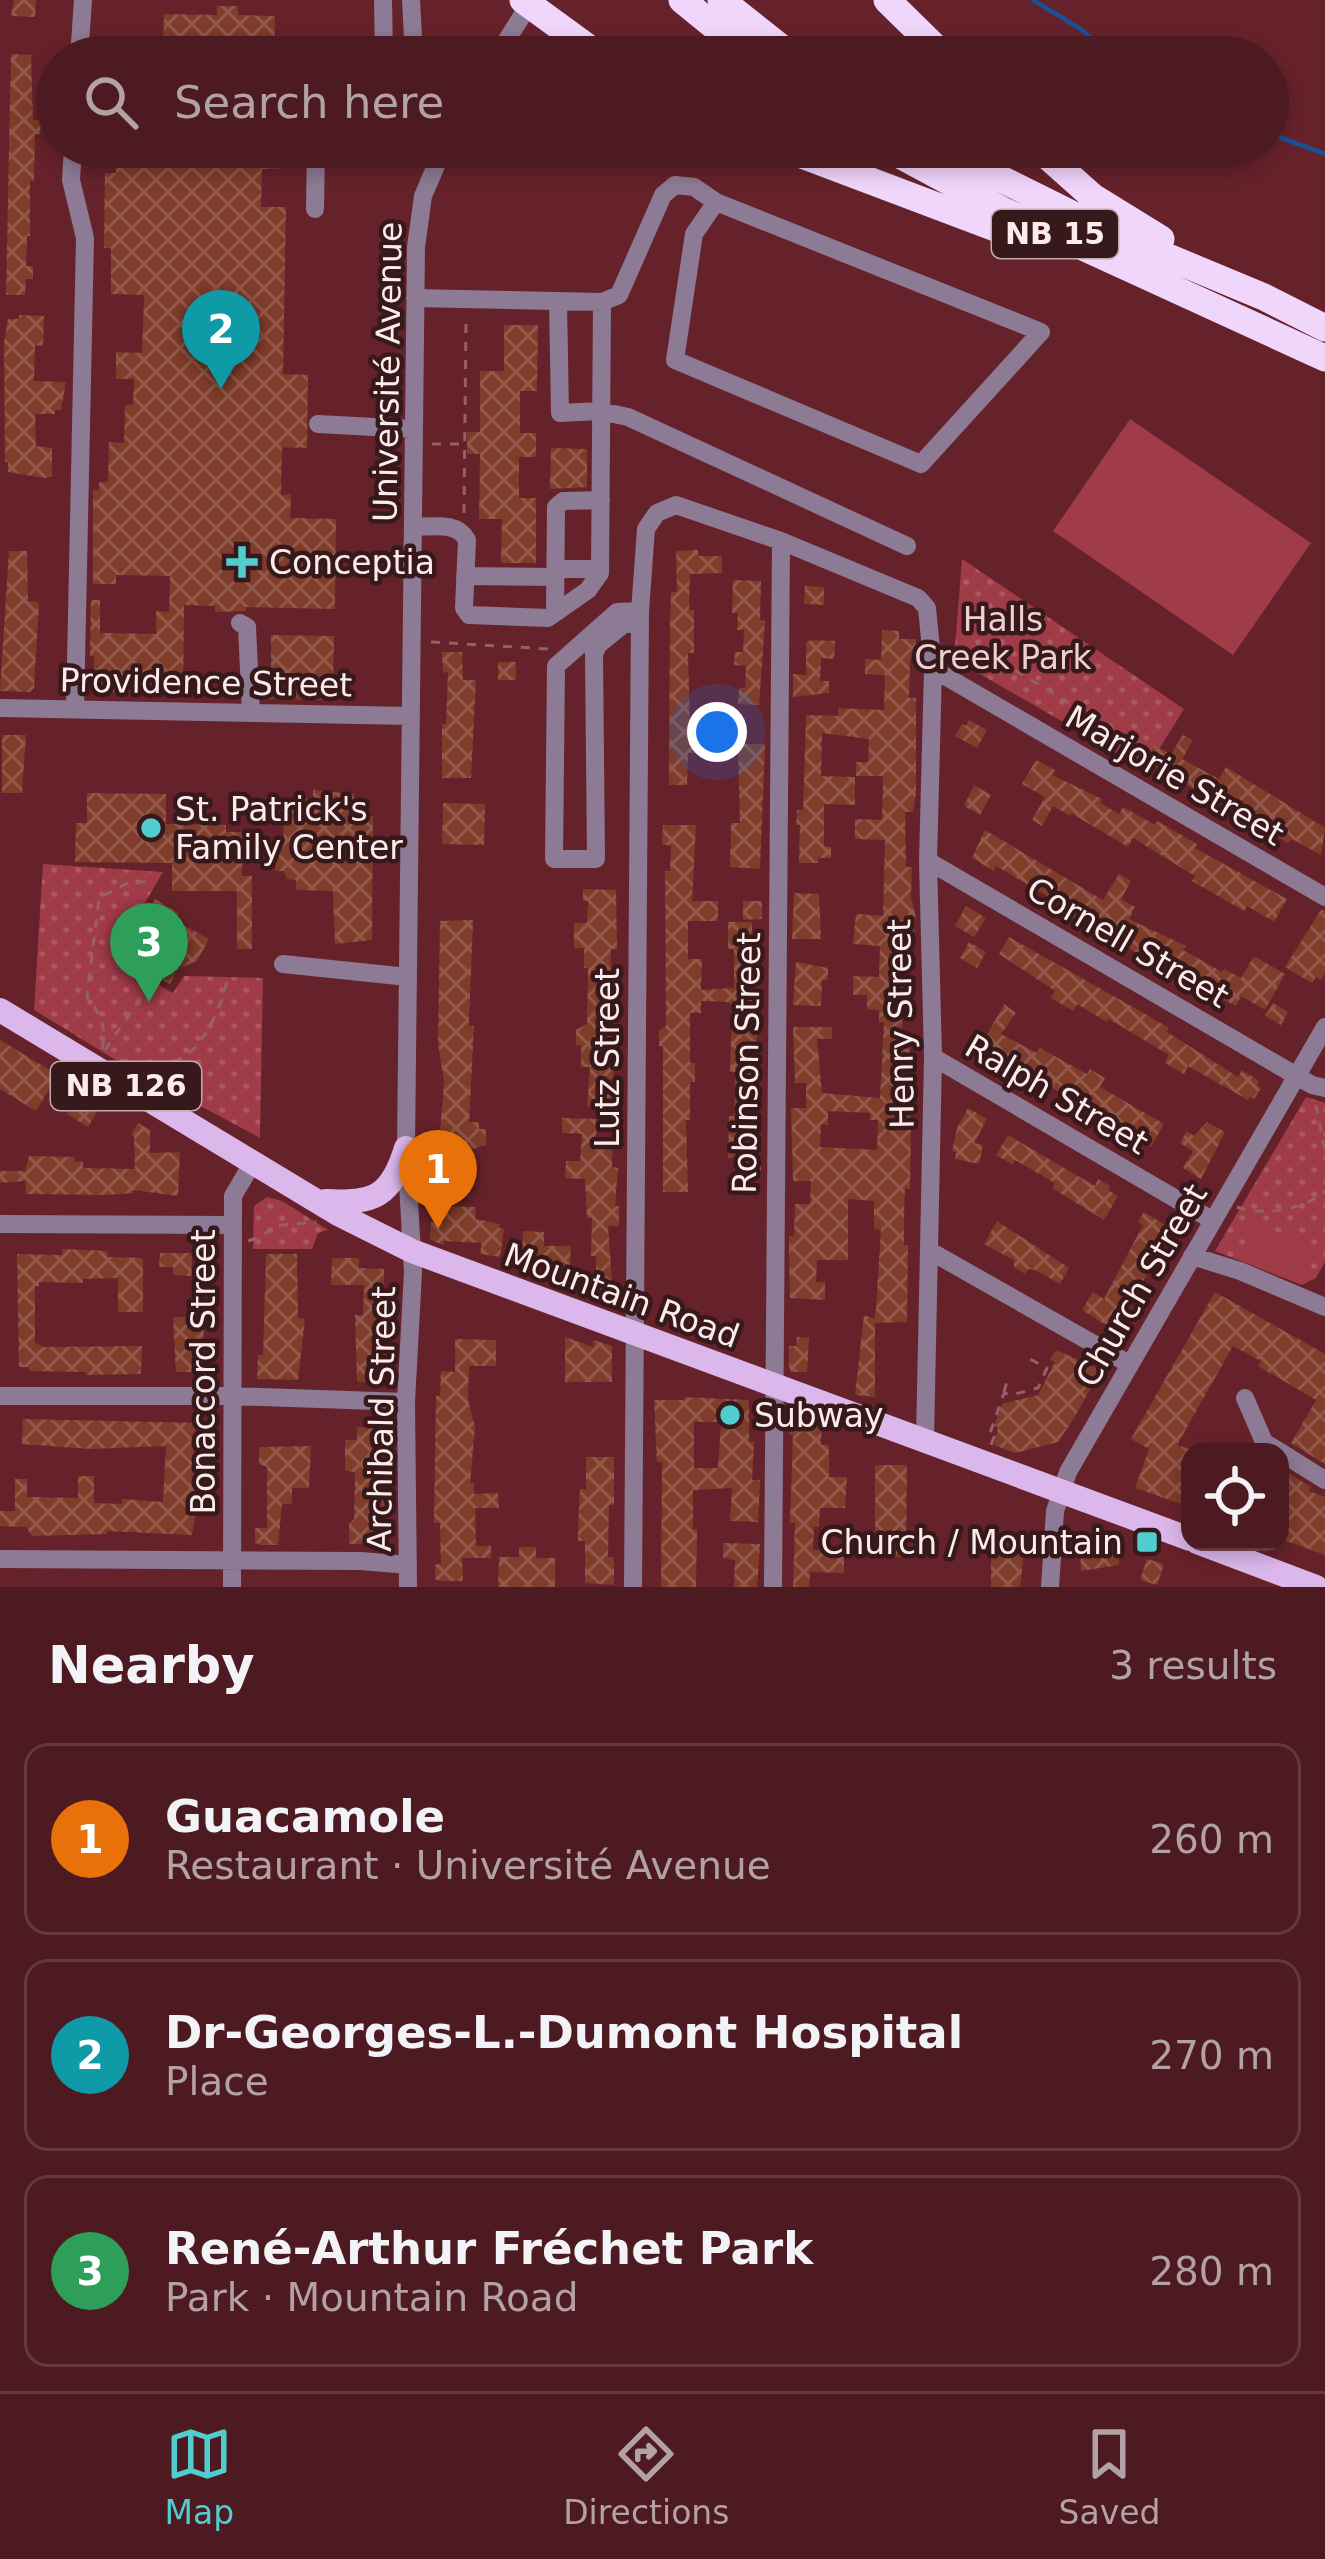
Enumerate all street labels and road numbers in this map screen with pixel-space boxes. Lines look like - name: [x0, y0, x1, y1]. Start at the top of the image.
- road number: NB 15: [992, 210, 1118, 258]
- street label: Université Avenue: [365, 222, 410, 522]
- street label: Providence Street: [59, 660, 353, 705]
- street label: Marjorie Street: [1059, 697, 1291, 854]
- street label: Cornell Street: [1020, 869, 1236, 1016]
- street label: Henry Street: [879, 919, 922, 1129]
- street label: Robinson Street: [725, 932, 768, 1194]
- street label: Lutz Street: [588, 968, 627, 1148]
- street label: Ralph Street: [959, 1026, 1155, 1162]
- road number: NB 126: [51, 1062, 201, 1110]
- street label: Church Street: [1068, 1177, 1215, 1394]
- street label: Bonaccord Street: [184, 1229, 223, 1515]
- street label: Mountain Road: [499, 1235, 745, 1356]
- street label: Archibald Street: [360, 1286, 403, 1552]

